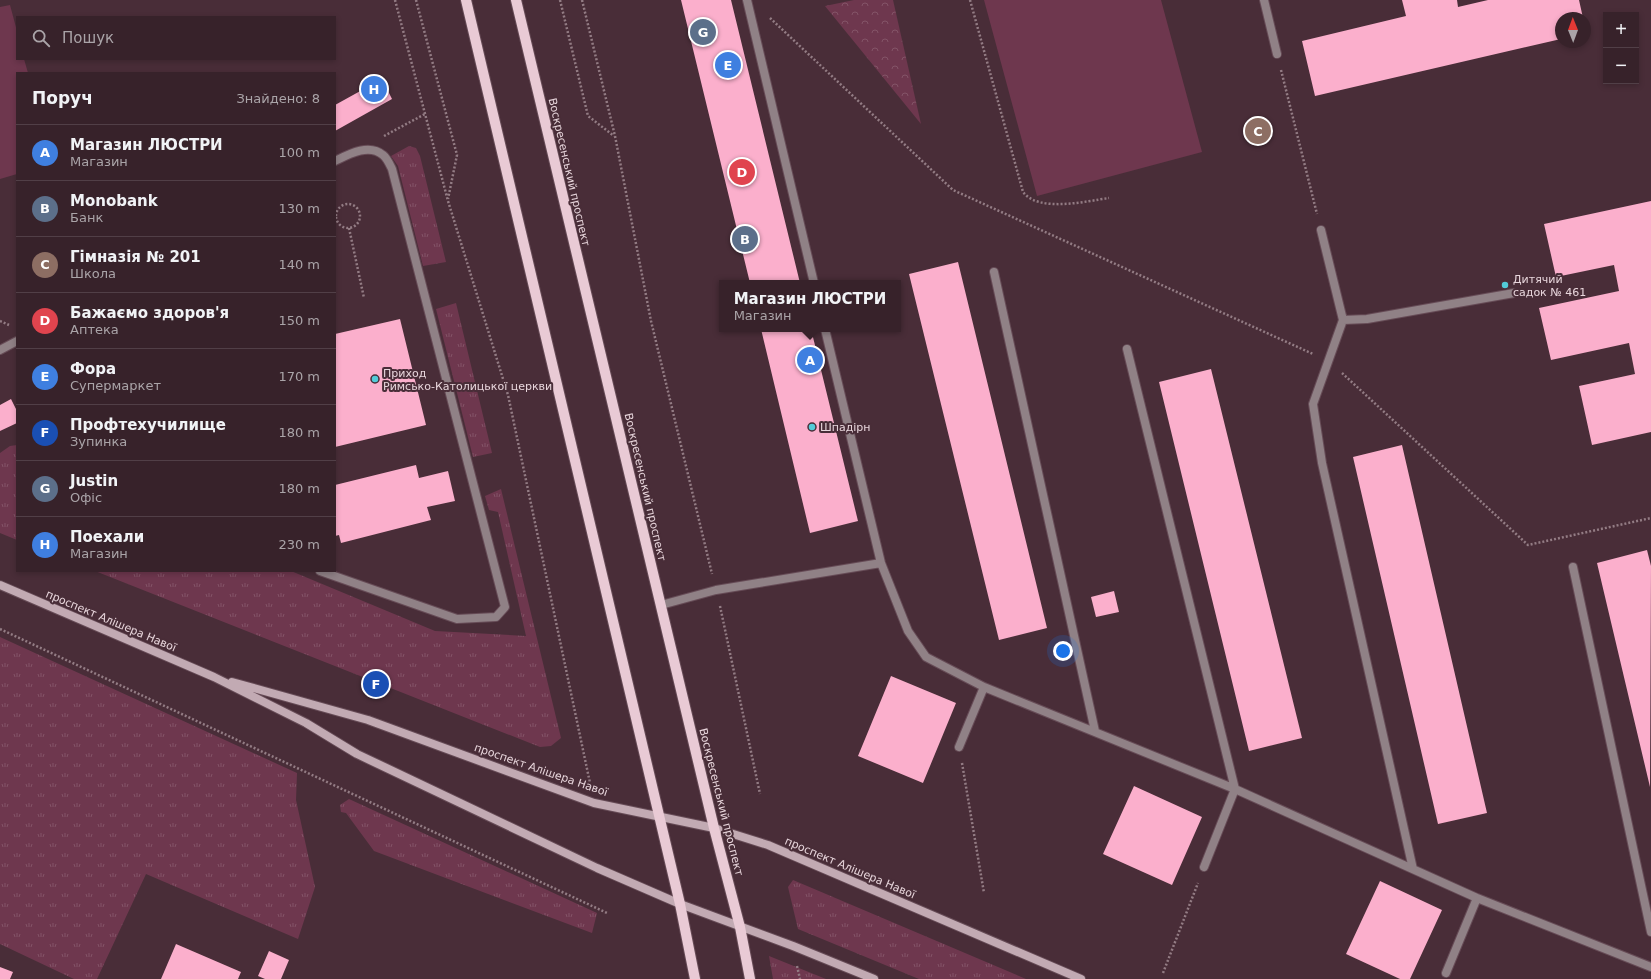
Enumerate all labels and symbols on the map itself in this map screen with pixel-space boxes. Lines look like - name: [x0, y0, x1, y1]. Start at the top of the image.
- north arrow: [1555, 12, 1591, 48]
- pin: G: [690, 17, 716, 47]
- pin: E: [715, 50, 741, 80]
- pin: H: [361, 74, 387, 104]
- street label: Воскресенський проспект: [546, 97, 593, 248]
- pin: C: [1245, 116, 1271, 146]
- pin: D: [729, 157, 755, 187]
- pin: B: [732, 224, 758, 254]
- place label: Дитячий садок № 461: [1513, 273, 1586, 299]
- marker: Дитячий садок № 461: [1500, 280, 1510, 290]
- pin: A: [797, 345, 823, 375]
- place label: Приход Римсько-Католицької церкви: [383, 367, 552, 393]
- marker: Приход Римсько-Католицької церкви: [370, 374, 380, 384]
- street label: Воскресенський проспект: [622, 412, 669, 563]
- place label: Шпадірн: [820, 421, 871, 434]
- marker: Шпадірн: [807, 422, 817, 432]
- street label: проспект Алішера Навої: [44, 588, 179, 655]
- your location: [1053, 641, 1073, 661]
- pin: F: [363, 669, 389, 699]
- street label: Воскресенський проспект: [696, 727, 746, 878]
- street label: проспект Алішера Навої: [473, 741, 610, 799]
- street label: проспект Алішера Навої: [783, 835, 918, 902]

